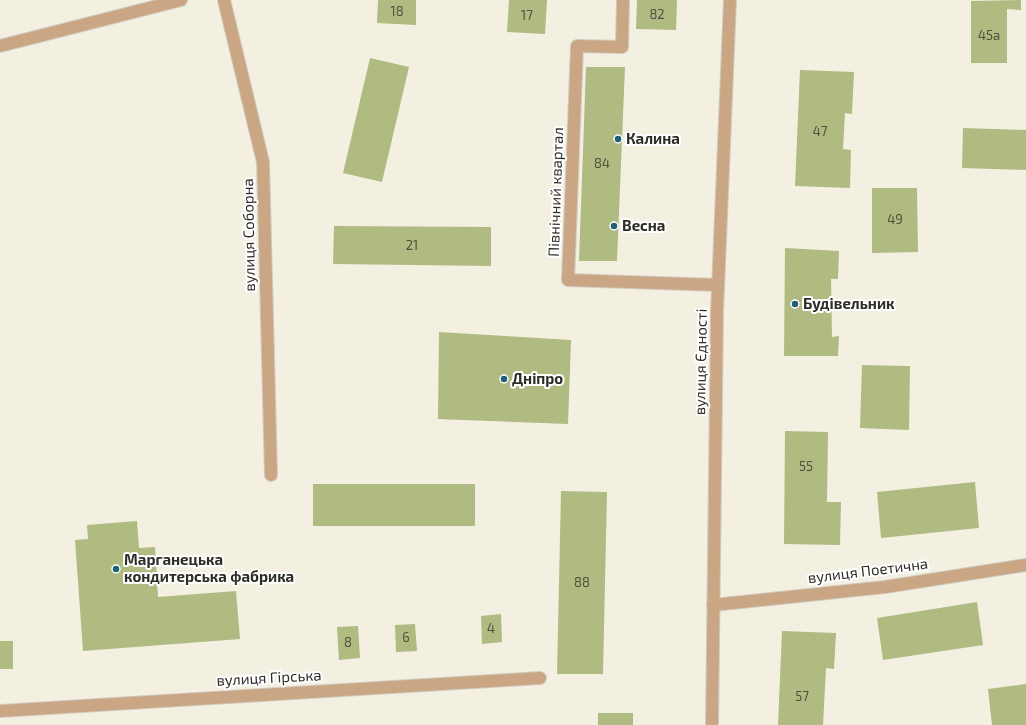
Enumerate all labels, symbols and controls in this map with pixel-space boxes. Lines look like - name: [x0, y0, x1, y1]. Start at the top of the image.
- house number: 18: [390, 4, 404, 20]
- house number: 82: [649, 7, 665, 23]
- house number: 17: [521, 8, 533, 24]
- house number: 45а: [978, 28, 1000, 44]
- house number: 47: [813, 124, 827, 140]
- street label: Північний квартал: [545, 127, 567, 257]
- place label: Калина: [626, 130, 680, 148]
- marker: Калина: [613, 134, 623, 144]
- house number: 84: [594, 156, 610, 172]
- street label: вулиця Соборна: [239, 178, 259, 292]
- house number: 49: [887, 212, 903, 228]
- place label: Весна: [622, 217, 665, 235]
- marker: Весна: [609, 221, 619, 231]
- house number: 21: [406, 238, 418, 254]
- place label: Будівельник: [803, 295, 894, 313]
- marker: Будівельник: [790, 299, 800, 309]
- street label: вулиця Єдності: [691, 309, 711, 415]
- place label: Дніпро: [512, 370, 563, 388]
- marker: Дніпро: [499, 374, 509, 384]
- house number: 55: [799, 459, 813, 475]
- place label: Марганецька кондитерська фабрика: [124, 551, 294, 586]
- street label: вулиця Поетична: [807, 555, 929, 587]
- marker: Марганецька кондитерська фабрика: [111, 564, 121, 574]
- house number: 88: [574, 575, 590, 591]
- house number: 4: [487, 621, 495, 637]
- house number: 6: [402, 630, 410, 646]
- house number: 8: [344, 635, 352, 651]
- street label: вулиця Гірська: [216, 666, 322, 690]
- house number: 57: [795, 689, 809, 705]

